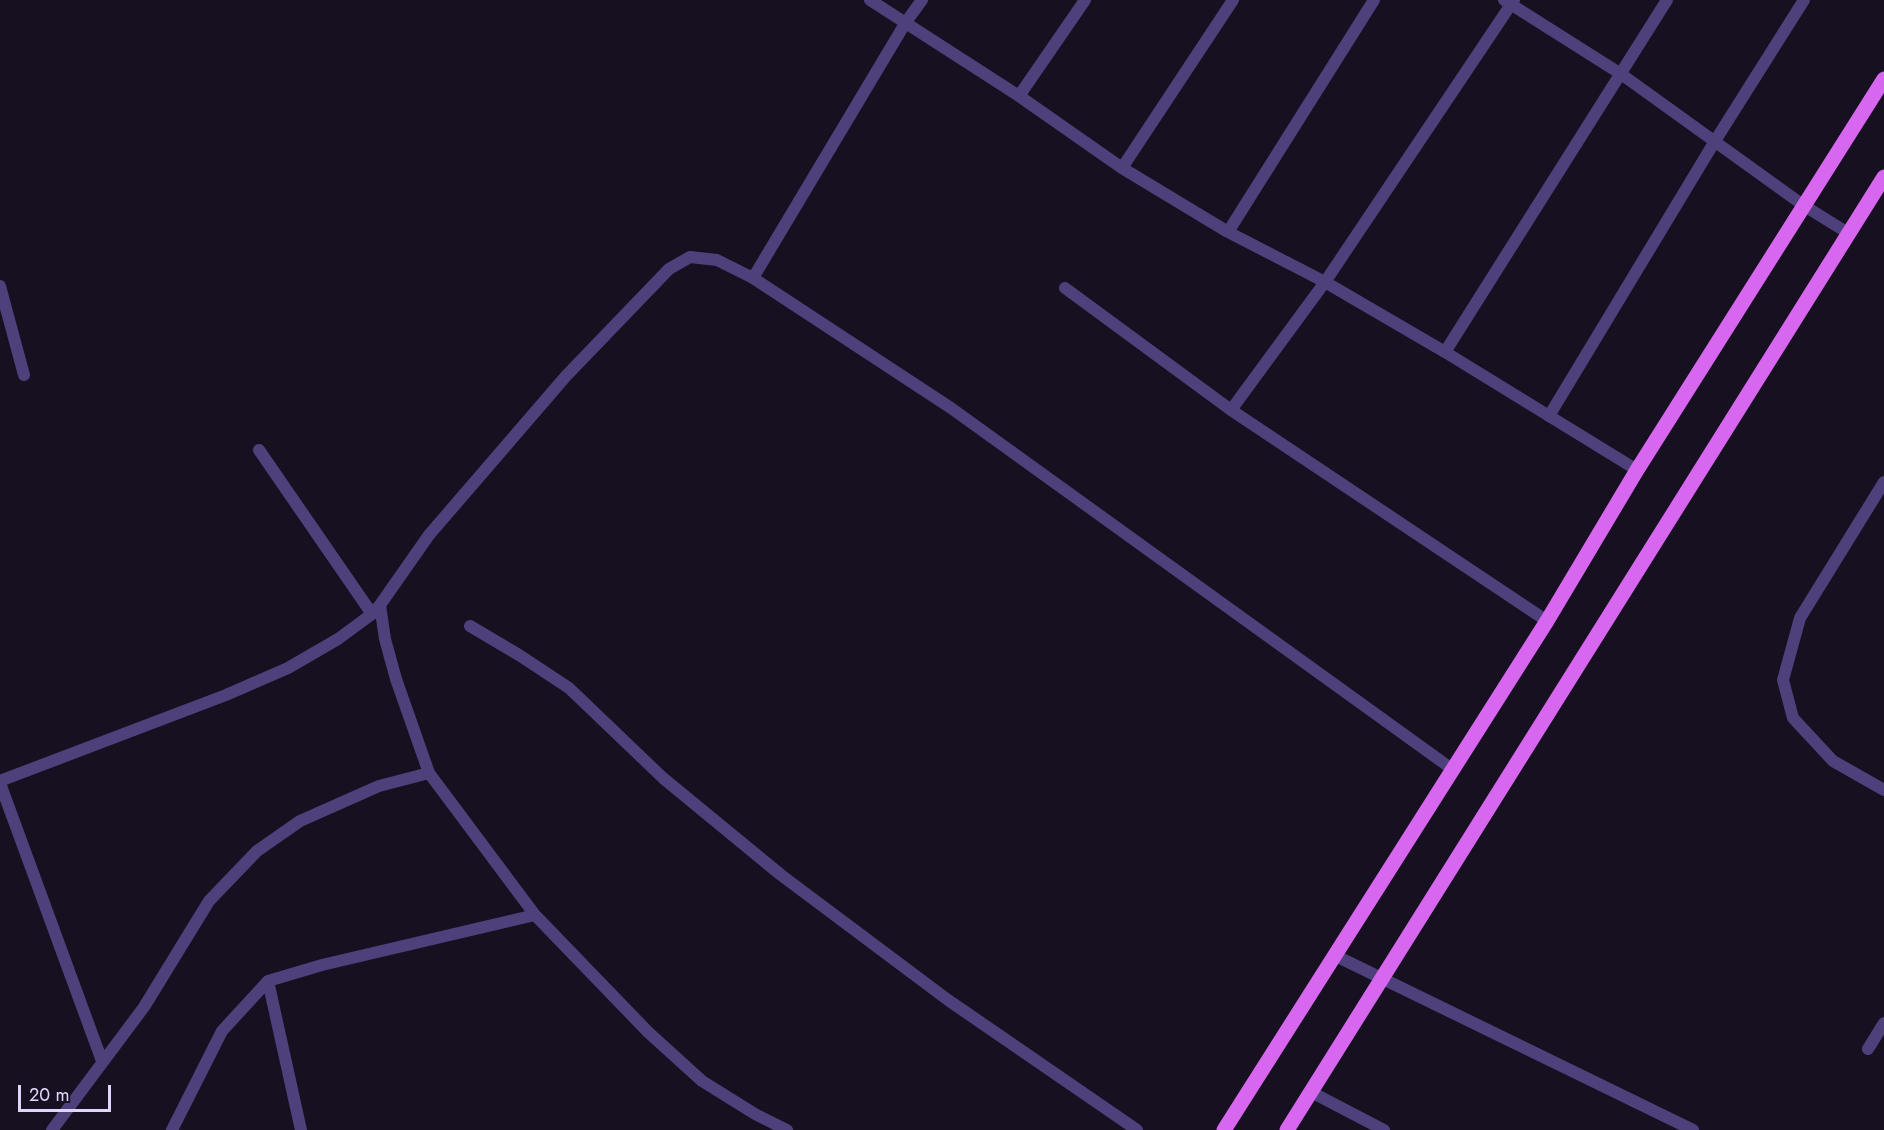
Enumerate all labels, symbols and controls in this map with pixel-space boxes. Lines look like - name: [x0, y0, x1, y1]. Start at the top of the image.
- scale bar: [21, 1073, 114, 1111]
- text: 20 m: [29, 1082, 69, 1108]

